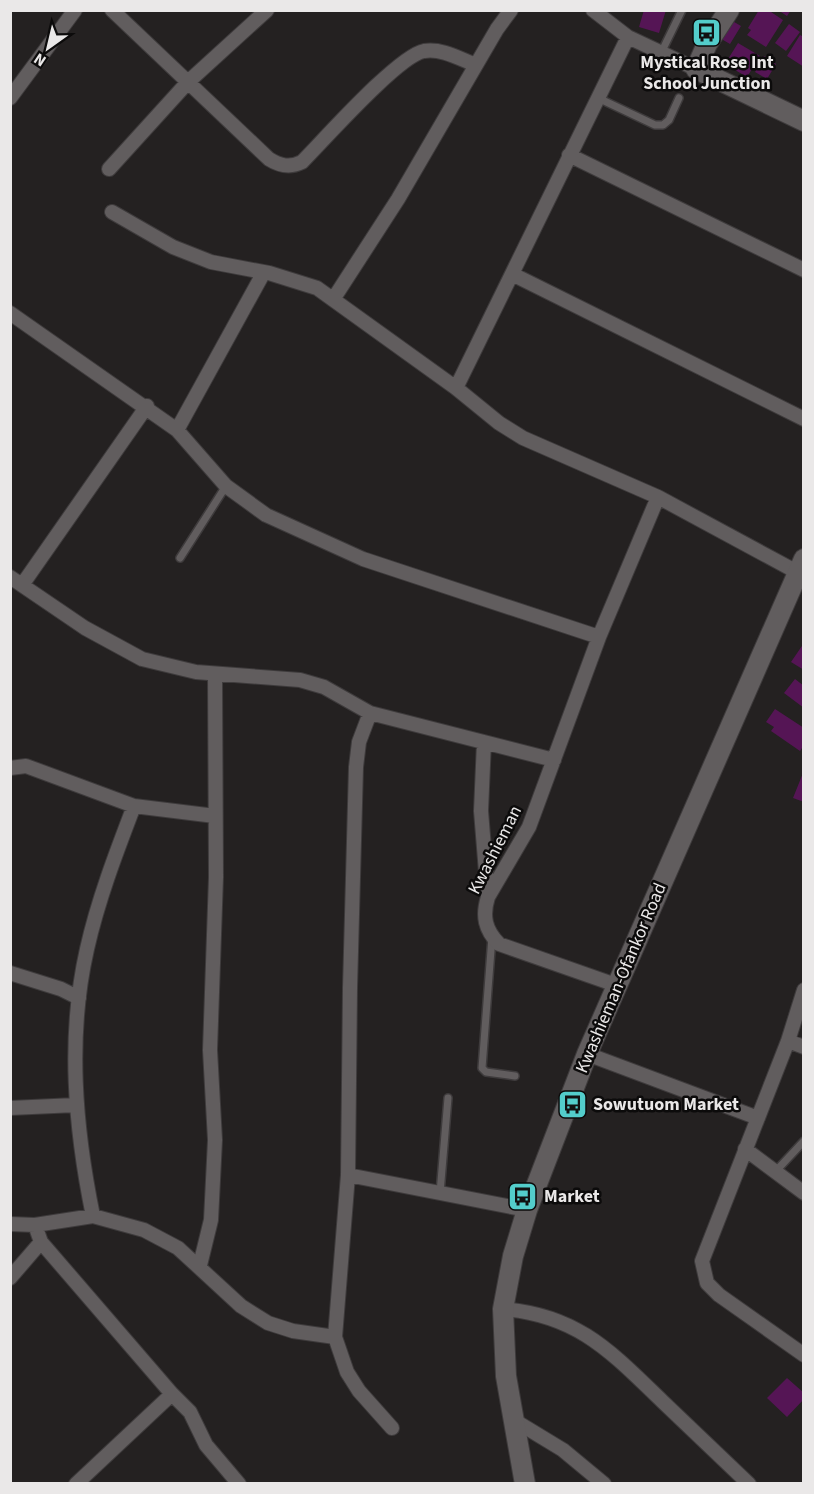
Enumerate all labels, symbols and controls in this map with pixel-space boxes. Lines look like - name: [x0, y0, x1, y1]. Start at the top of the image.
- bus stop icon: Mystical Rose Int School Junction: [691, 17, 723, 49]
- north arrow: [18, 18, 78, 78]
- text: N: [30, 48, 51, 72]
- place label: Mystical Rose Int School Junction: [640, 50, 774, 96]
- street label: Kwashieman: [462, 801, 528, 899]
- street label: Kwashieman-Ofankor Road: [570, 879, 672, 1077]
- bus stop icon: Sowutuom Market: [556, 1088, 588, 1120]
- place label: Sowutuom Market: [593, 1092, 739, 1117]
- bus stop icon: Market: [507, 1180, 539, 1212]
- place label: Market: [544, 1184, 600, 1209]

